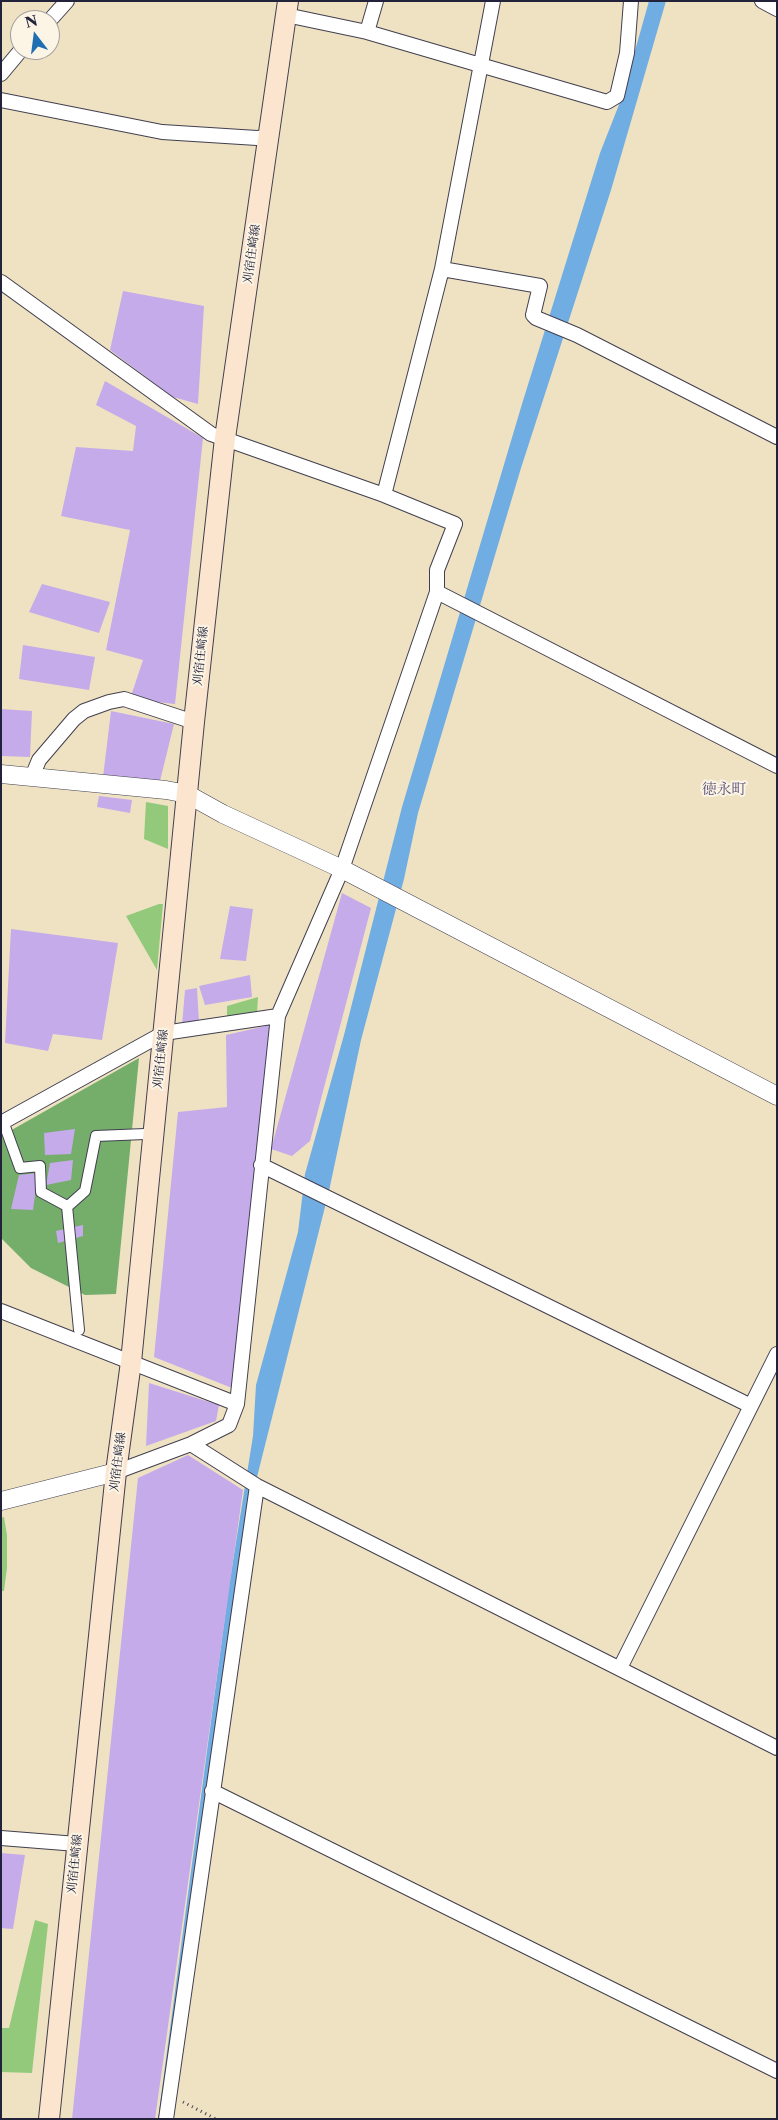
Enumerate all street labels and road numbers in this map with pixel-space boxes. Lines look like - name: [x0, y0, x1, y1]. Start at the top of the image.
- street label: 刈宿住崎線: [241, 223, 263, 285]
- street label: 刈宿住崎線: [191, 625, 211, 687]
- street label: 刈宿住崎線: [151, 1028, 171, 1090]
- street label: 刈宿住崎線: [107, 1431, 129, 1493]
- street label: 刈宿住崎線: [65, 1833, 85, 1895]

